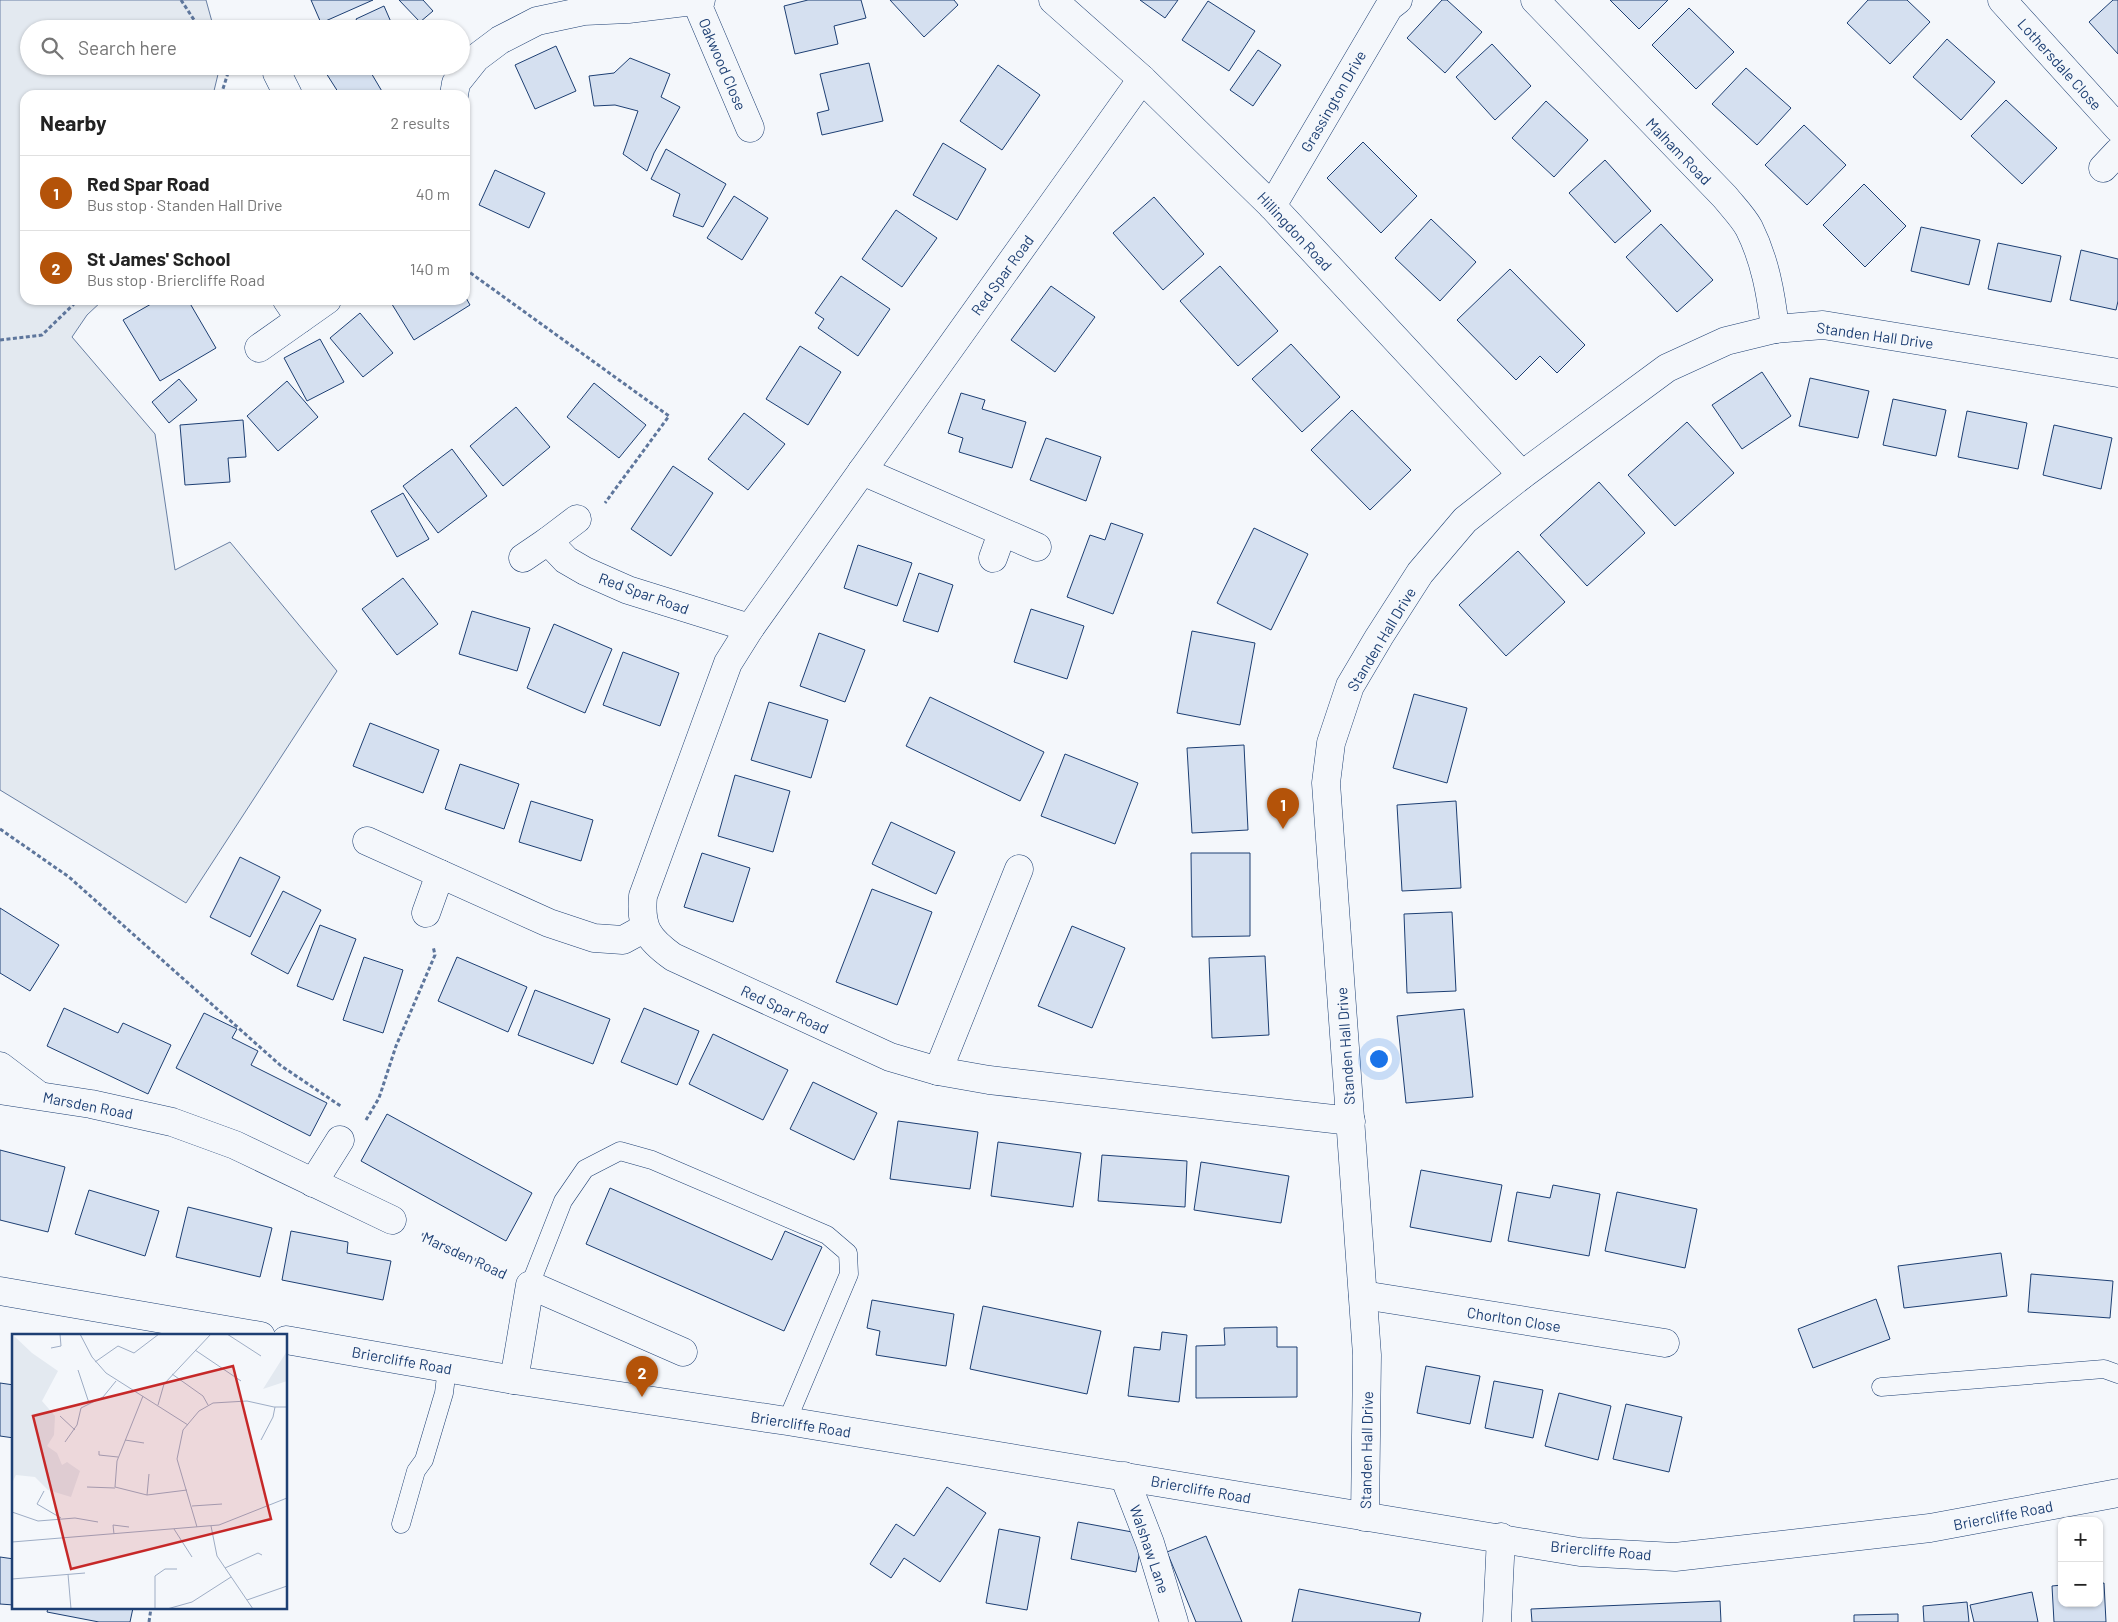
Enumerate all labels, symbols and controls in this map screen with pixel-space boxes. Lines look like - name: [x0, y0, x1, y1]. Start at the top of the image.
- street label: Oakwood Close: [695, 15, 751, 113]
- street label: Lothersdale Close: [2014, 15, 2106, 113]
- search box: [20, 20, 470, 75]
- icon: search: [38, 34, 66, 62]
- text: Search here: [78, 36, 177, 59]
- street label: Grassington Drive: [1297, 47, 1369, 155]
- text: Nearby: [40, 110, 106, 135]
- text: 2 results: [391, 113, 450, 132]
- street label: Malham Road: [1643, 114, 1715, 188]
- text: Red Spar Road: [87, 172, 210, 195]
- text: 1: [53, 184, 59, 203]
- text: 40 m: [416, 184, 450, 203]
- street label: Hillingdon Road: [1254, 188, 1336, 274]
- text: Bus stop · Standen Hall Drive: [87, 195, 283, 214]
- street label: Red Spar Road: [967, 231, 1037, 319]
- text: St James' School: [87, 247, 230, 270]
- text: 2: [52, 259, 60, 278]
- text: 140 m: [410, 259, 450, 278]
- text: Bus stop · Briercliffe Road: [87, 270, 265, 289]
- street label: Standen Hall Drive: [1815, 318, 1935, 352]
- street label: Red Spar Road: [596, 568, 692, 618]
- street label: Standen Hall Drive: [1343, 584, 1419, 694]
- pin: 1: [1267, 788, 1299, 829]
- street label: Red Spar Road: [738, 981, 832, 1037]
- street label: Standen Hall Drive: [1332, 987, 1358, 1105]
- your location: [1366, 1046, 1392, 1072]
- street label: Marsden Road: [41, 1087, 135, 1123]
- street label: Marsden Road: [420, 1228, 510, 1282]
- street label: Chorlton Close: [1466, 1303, 1562, 1335]
- inset map: [12, 1334, 288, 1610]
- street label: Briercliffe Road: [351, 1342, 453, 1378]
- pin: 2: [626, 1356, 658, 1397]
- street label: Standen Hall Drive: [1356, 1391, 1376, 1509]
- street label: Briercliffe Road: [750, 1407, 852, 1441]
- street label: Briercliffe Road: [1150, 1471, 1252, 1507]
- street label: Briercliffe Road: [1952, 1497, 2054, 1533]
- street label: Walshaw Lane: [1126, 1502, 1174, 1596]
- map controls: [2058, 1517, 2103, 1607]
- button: +: [2058, 1517, 2103, 1562]
- street label: Briercliffe Road: [1550, 1537, 1652, 1563]
- button: −: [2058, 1562, 2103, 1607]

